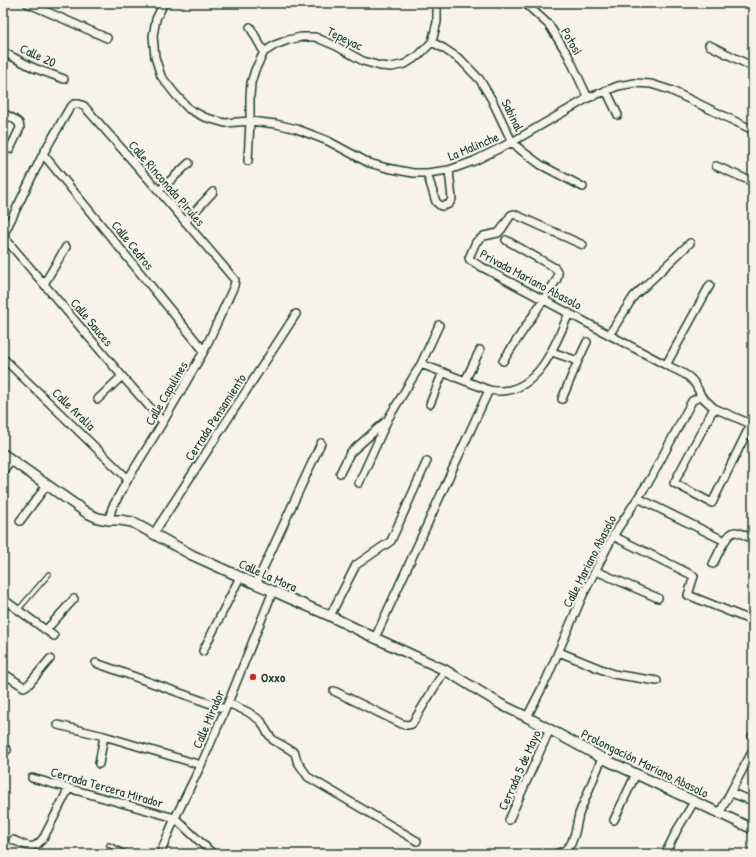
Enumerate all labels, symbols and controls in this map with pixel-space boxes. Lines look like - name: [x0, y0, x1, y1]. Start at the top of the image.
- street label: Tepeyac: [324, 22, 366, 54]
- street label: Potosí: [557, 24, 587, 58]
- street label: Calle 20: [17, 39, 59, 71]
- street label: Sabinal: [498, 96, 529, 135]
- street label: La Malinche: [445, 127, 501, 165]
- street label: Calle Rinconada Pirules: [125, 136, 209, 230]
- street label: Calle Cedros: [108, 217, 158, 273]
- street label: Privada Mariano Abasolo: [477, 244, 585, 314]
- street label: Calle Sauces: [67, 294, 117, 350]
- street label: Calle Capulines: [140, 358, 192, 428]
- street label: Cerrada Pensamiento: [180, 370, 250, 464]
- street label: Calle Aralia: [48, 384, 100, 434]
- street label: Calle Mariano Abasolo: [558, 512, 620, 610]
- street label: Calle La Mora: [236, 554, 300, 596]
- place label: Oxxo: [261, 668, 286, 686]
- marker: Oxxo: [248, 672, 258, 682]
- street label: Calle Mirador: [188, 687, 228, 751]
- street label: Prolongación Mariano Abasolo: [578, 724, 712, 802]
- street label: Cerrada 5 de Mayo: [493, 727, 545, 813]
- street label: Cerrada Tercera Mirador: [49, 762, 165, 812]

